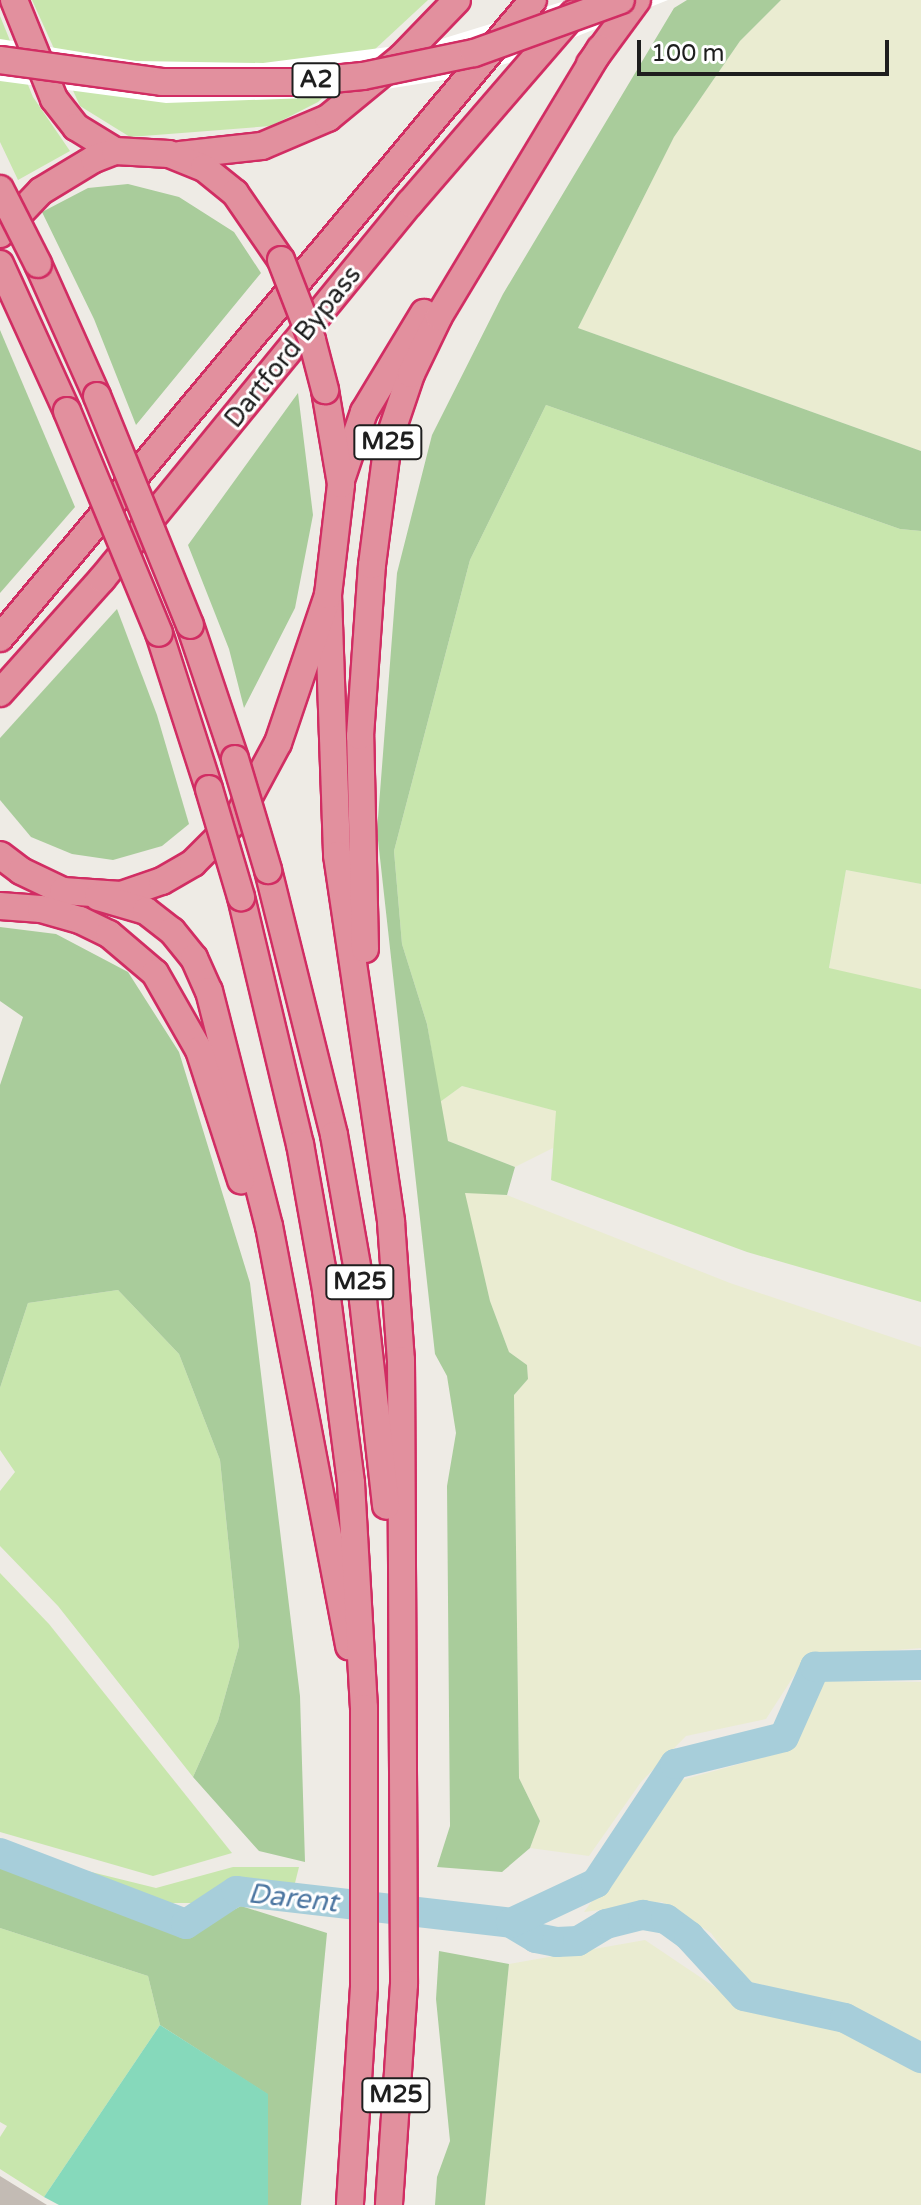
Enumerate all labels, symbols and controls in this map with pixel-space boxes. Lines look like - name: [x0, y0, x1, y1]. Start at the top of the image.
- scale bar: [641, 24, 893, 74]
- text: 100 m: [651, 39, 725, 68]
- road number: A2: [290, 60, 342, 100]
- street label: Dartford Bypass: [218, 260, 368, 434]
- road number: M25: [352, 422, 424, 462]
- road number: M25: [324, 1262, 396, 1302]
- water label: Darent: [246, 1877, 340, 1919]
- road number: M25: [360, 2075, 432, 2115]

